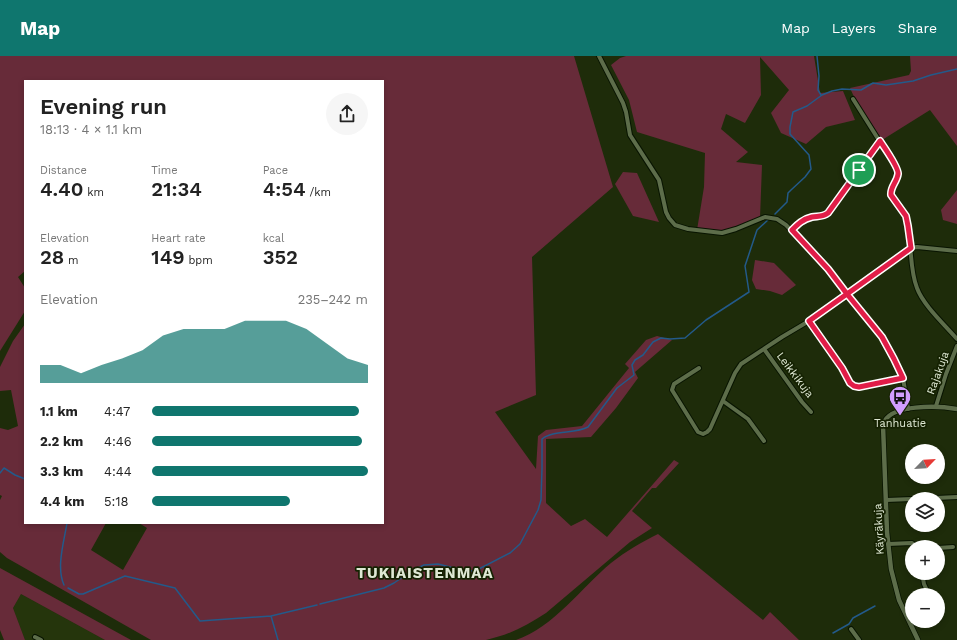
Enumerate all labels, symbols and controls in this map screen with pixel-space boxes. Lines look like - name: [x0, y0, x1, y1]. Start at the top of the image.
- text: Map: [20, 17, 60, 40]
- text: Map: [781, 20, 810, 36]
- text: Layers: [832, 20, 876, 36]
- text: Share: [898, 20, 937, 36]
- button: share: [326, 93, 368, 135]
- text: Evening run: [40, 94, 167, 119]
- text: 18:13 · 4 × 1.1 km: [40, 122, 142, 137]
- pin: [842, 153, 876, 187]
- icon: arrive: [848, 159, 870, 181]
- text: Distance: [40, 164, 87, 177]
- text: Time: [151, 164, 178, 177]
- text: Pace: [263, 164, 288, 177]
- text: 4.40: [40, 177, 83, 201]
- text: 21:34: [151, 177, 202, 201]
- text: 4:54: [263, 177, 306, 201]
- text: km: [83, 186, 104, 199]
- text: /km: [306, 186, 331, 199]
- text: Elevation: [40, 232, 89, 245]
- text: Heart rate: [151, 232, 206, 245]
- text: kcal: [263, 232, 284, 245]
- text: 28: [40, 245, 64, 269]
- text: 149: [151, 245, 185, 269]
- text: 352: [263, 245, 298, 269]
- text: m: [64, 254, 79, 267]
- text: bpm: [185, 254, 213, 267]
- text: Elevation: [40, 292, 98, 307]
- text: 235–242 m: [298, 292, 368, 307]
- street label: Leikkikuja: [774, 350, 816, 400]
- street label: Rajakuja: [924, 350, 952, 396]
- bus stop icon: Tanhuatie: [887, 384, 913, 417]
- text: 1.1 km: [40, 404, 78, 419]
- text: 4:47: [104, 404, 130, 419]
- place label: Tanhuatie: [874, 417, 926, 430]
- text: 2.2 km: [40, 434, 83, 449]
- text: 4:46: [104, 434, 132, 449]
- north arrow: [905, 444, 945, 484]
- map controls: [905, 444, 945, 628]
- text: 3.3 km: [40, 464, 83, 479]
- text: 4:44: [104, 464, 132, 479]
- button: layers: [905, 492, 945, 532]
- text: 4.4 km: [40, 494, 85, 509]
- text: 5:18: [104, 494, 129, 509]
- street label: Käyräkuja: [871, 503, 887, 555]
- button: +: [905, 540, 945, 580]
- district label: TUKIAISTENMAA: [356, 564, 494, 582]
- button: −: [905, 588, 945, 628]

